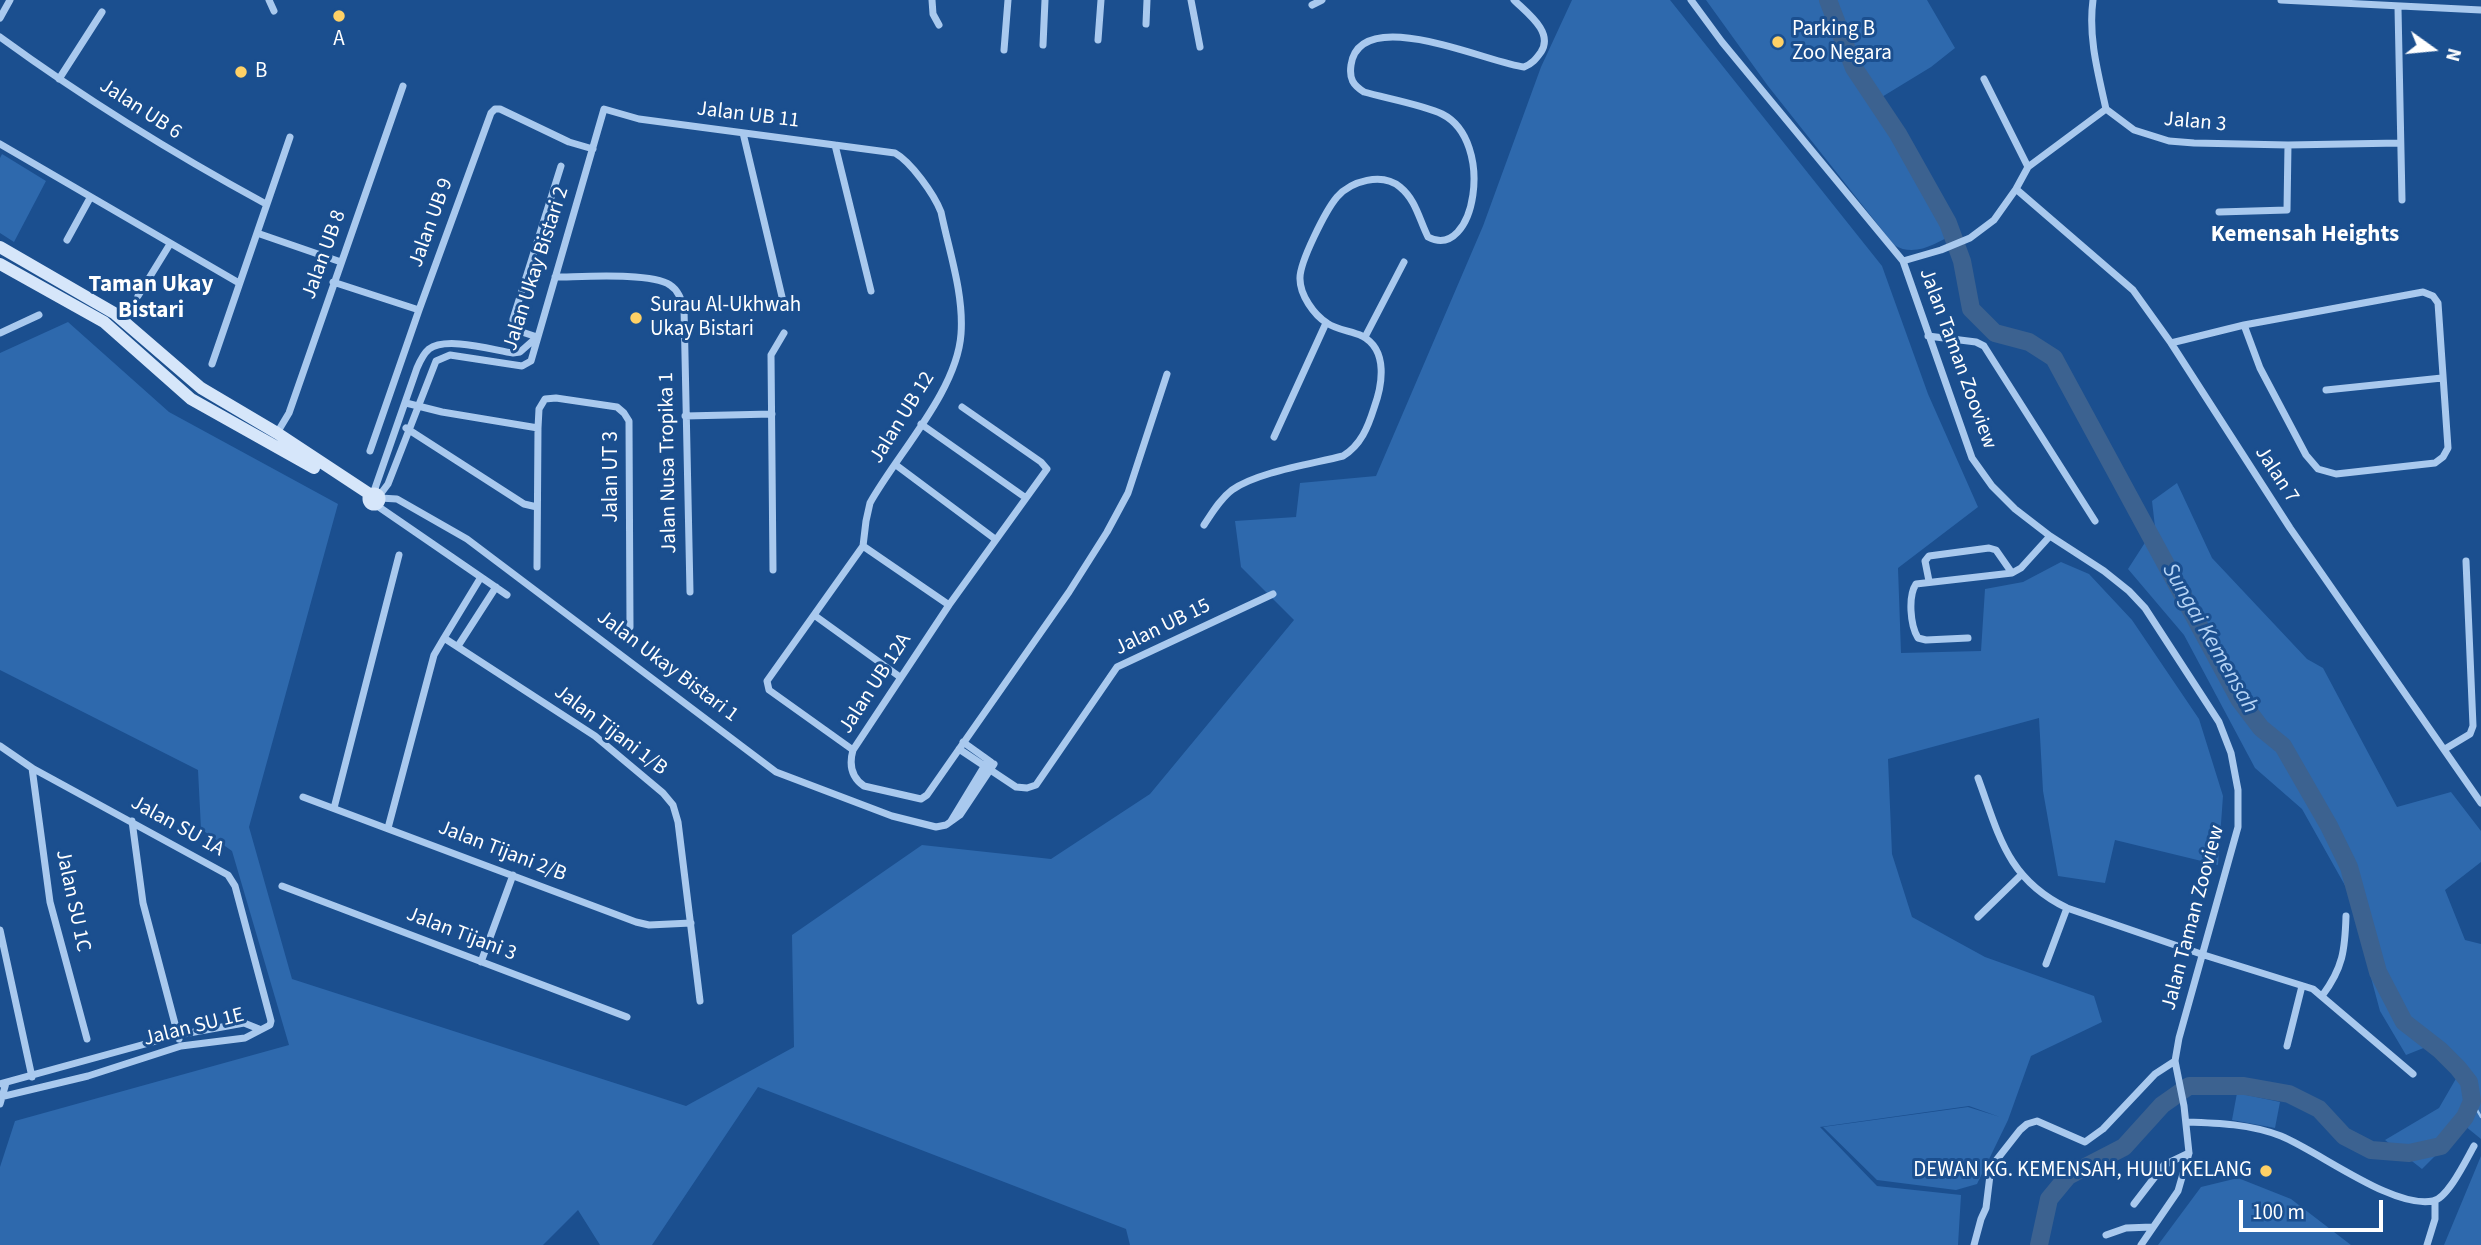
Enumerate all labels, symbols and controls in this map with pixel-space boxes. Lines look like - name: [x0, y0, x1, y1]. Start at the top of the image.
- marker: A: [331, 8, 347, 24]
- north arrow: [2397, 14, 2467, 84]
- place label: Parking B Zoo Negara: [1792, 17, 1892, 67]
- place label: A: [333, 27, 345, 53]
- marker: Parking B Zoo Negara: [1770, 34, 1786, 50]
- text: N: [2438, 45, 2467, 64]
- place label: B: [255, 59, 267, 85]
- marker: B: [233, 64, 249, 80]
- street label: Jalan UB 6: [94, 74, 186, 146]
- street label: Jalan UB 11: [695, 97, 801, 135]
- street label: Jalan 3: [2163, 108, 2227, 138]
- street label: Jalan UB 9: [404, 175, 460, 271]
- street label: Jalan Ukay Bistari 2: [499, 184, 575, 354]
- street label: Jalan UB 8: [297, 207, 353, 303]
- district label: Kemensah Heights: [2211, 222, 2399, 250]
- street label: Jalan Taman Zooview: [1913, 265, 2001, 453]
- district label: Taman Ukay Bistari: [89, 272, 213, 326]
- place label: Surau Al-Ukhwah Ukay Bistari: [650, 293, 801, 343]
- marker: Surau Al-Ukhwah Ukay Bistari: [628, 310, 644, 326]
- street label: Jalan UB 12: [865, 368, 941, 468]
- street label: Jalan Nusa Tropika 1: [655, 372, 683, 554]
- street label: Jalan UT 3: [599, 431, 625, 523]
- street label: Jalan 7: [2248, 442, 2304, 508]
- water label: Sungai Kemensah: [2155, 559, 2263, 719]
- street label: Jalan UB 15: [1111, 594, 1215, 662]
- street label: Jalan Ukay Bistari 1: [591, 606, 743, 728]
- street label: Jalan UB 12A: [834, 629, 918, 739]
- street label: Jalan Tijani 1/B: [548, 680, 672, 782]
- street label: Jalan SU 1A: [126, 791, 228, 863]
- street label: Jalan Tijani 2/B: [434, 816, 570, 888]
- street label: Jalan Taman Zooview: [2157, 823, 2231, 1013]
- street label: Jalan SU 1C: [49, 848, 95, 954]
- street label: Jalan Tijani 3: [402, 902, 520, 968]
- street label: Jalan SU 1E: [141, 1003, 247, 1053]
- place label: DEWAN KG. KEMENSAH, HULU KELANG: [1913, 1158, 2252, 1184]
- marker: DEWAN KG. KEMENSAH, HULU KELANG: [2258, 1163, 2274, 1179]
- scale bar: [2243, 1186, 2386, 1230]
- text: 100 m: [2252, 1197, 2305, 1227]

